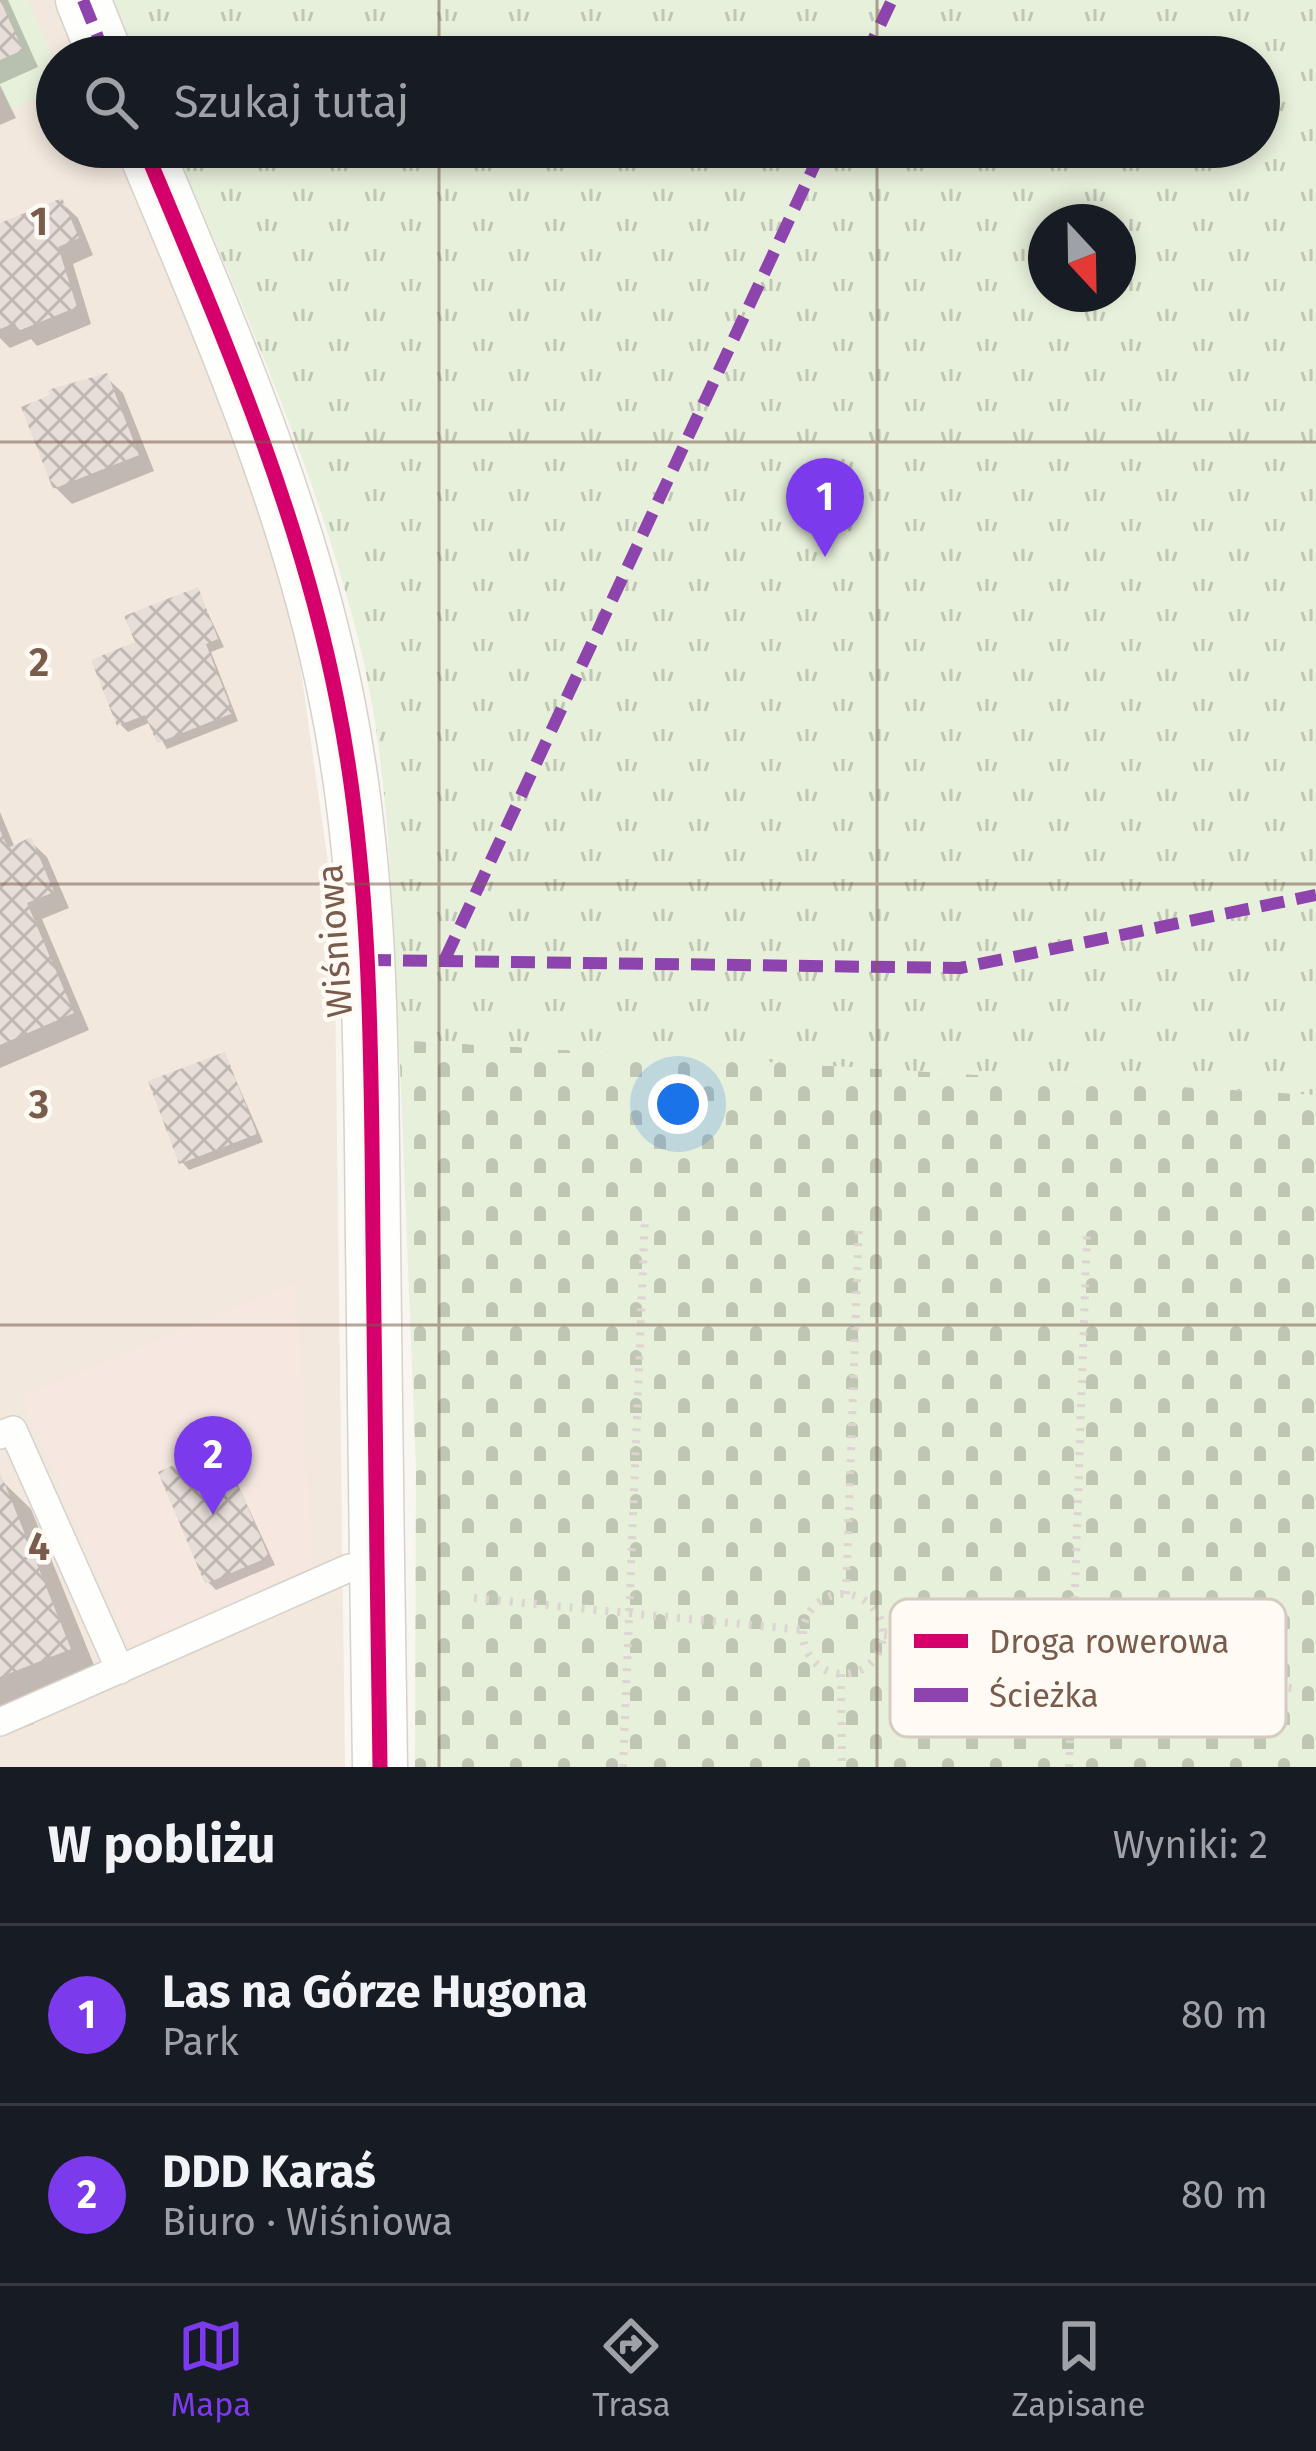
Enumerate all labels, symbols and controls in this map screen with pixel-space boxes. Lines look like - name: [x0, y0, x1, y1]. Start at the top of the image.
- search box: [36, 36, 1280, 168]
- icon: search: [78, 69, 144, 135]
- text: Szukaj tutaj: [174, 75, 409, 129]
- text: 1: [30, 199, 48, 245]
- north arrow: [1028, 204, 1136, 312]
- pin: 1: [786, 458, 864, 557]
- text: 2: [29, 640, 49, 686]
- street label: Wiśniowa: [308, 863, 362, 1019]
- your location: [648, 1074, 708, 1134]
- text: 3: [28, 1082, 49, 1128]
- pin: 2: [174, 1416, 252, 1515]
- text: 4: [28, 1524, 50, 1570]
- legend: [890, 1599, 1286, 1737]
- text: Droga rowerowa: [989, 1622, 1229, 1662]
- text: Ścieżka: [989, 1676, 1099, 1716]
- text: W pobliżu: [48, 1814, 276, 1876]
- text: Wyniki: 2: [1113, 1822, 1268, 1868]
- text: Las na Górze Hugona: [162, 1965, 588, 2019]
- text: 1: [78, 1992, 96, 2038]
- text: 80 m: [1181, 1992, 1268, 2038]
- text: Park: [162, 2019, 239, 2065]
- text: DDD Karaś: [162, 2145, 376, 2199]
- text: 2: [77, 2172, 97, 2218]
- text: 80 m: [1181, 2172, 1268, 2218]
- text: Biuro · Wiśniowa: [162, 2199, 453, 2245]
- tab: Mapa: [170, 2313, 251, 2425]
- tab: Trasa: [592, 2313, 671, 2425]
- tab: Zapisane: [1012, 2313, 1146, 2425]

